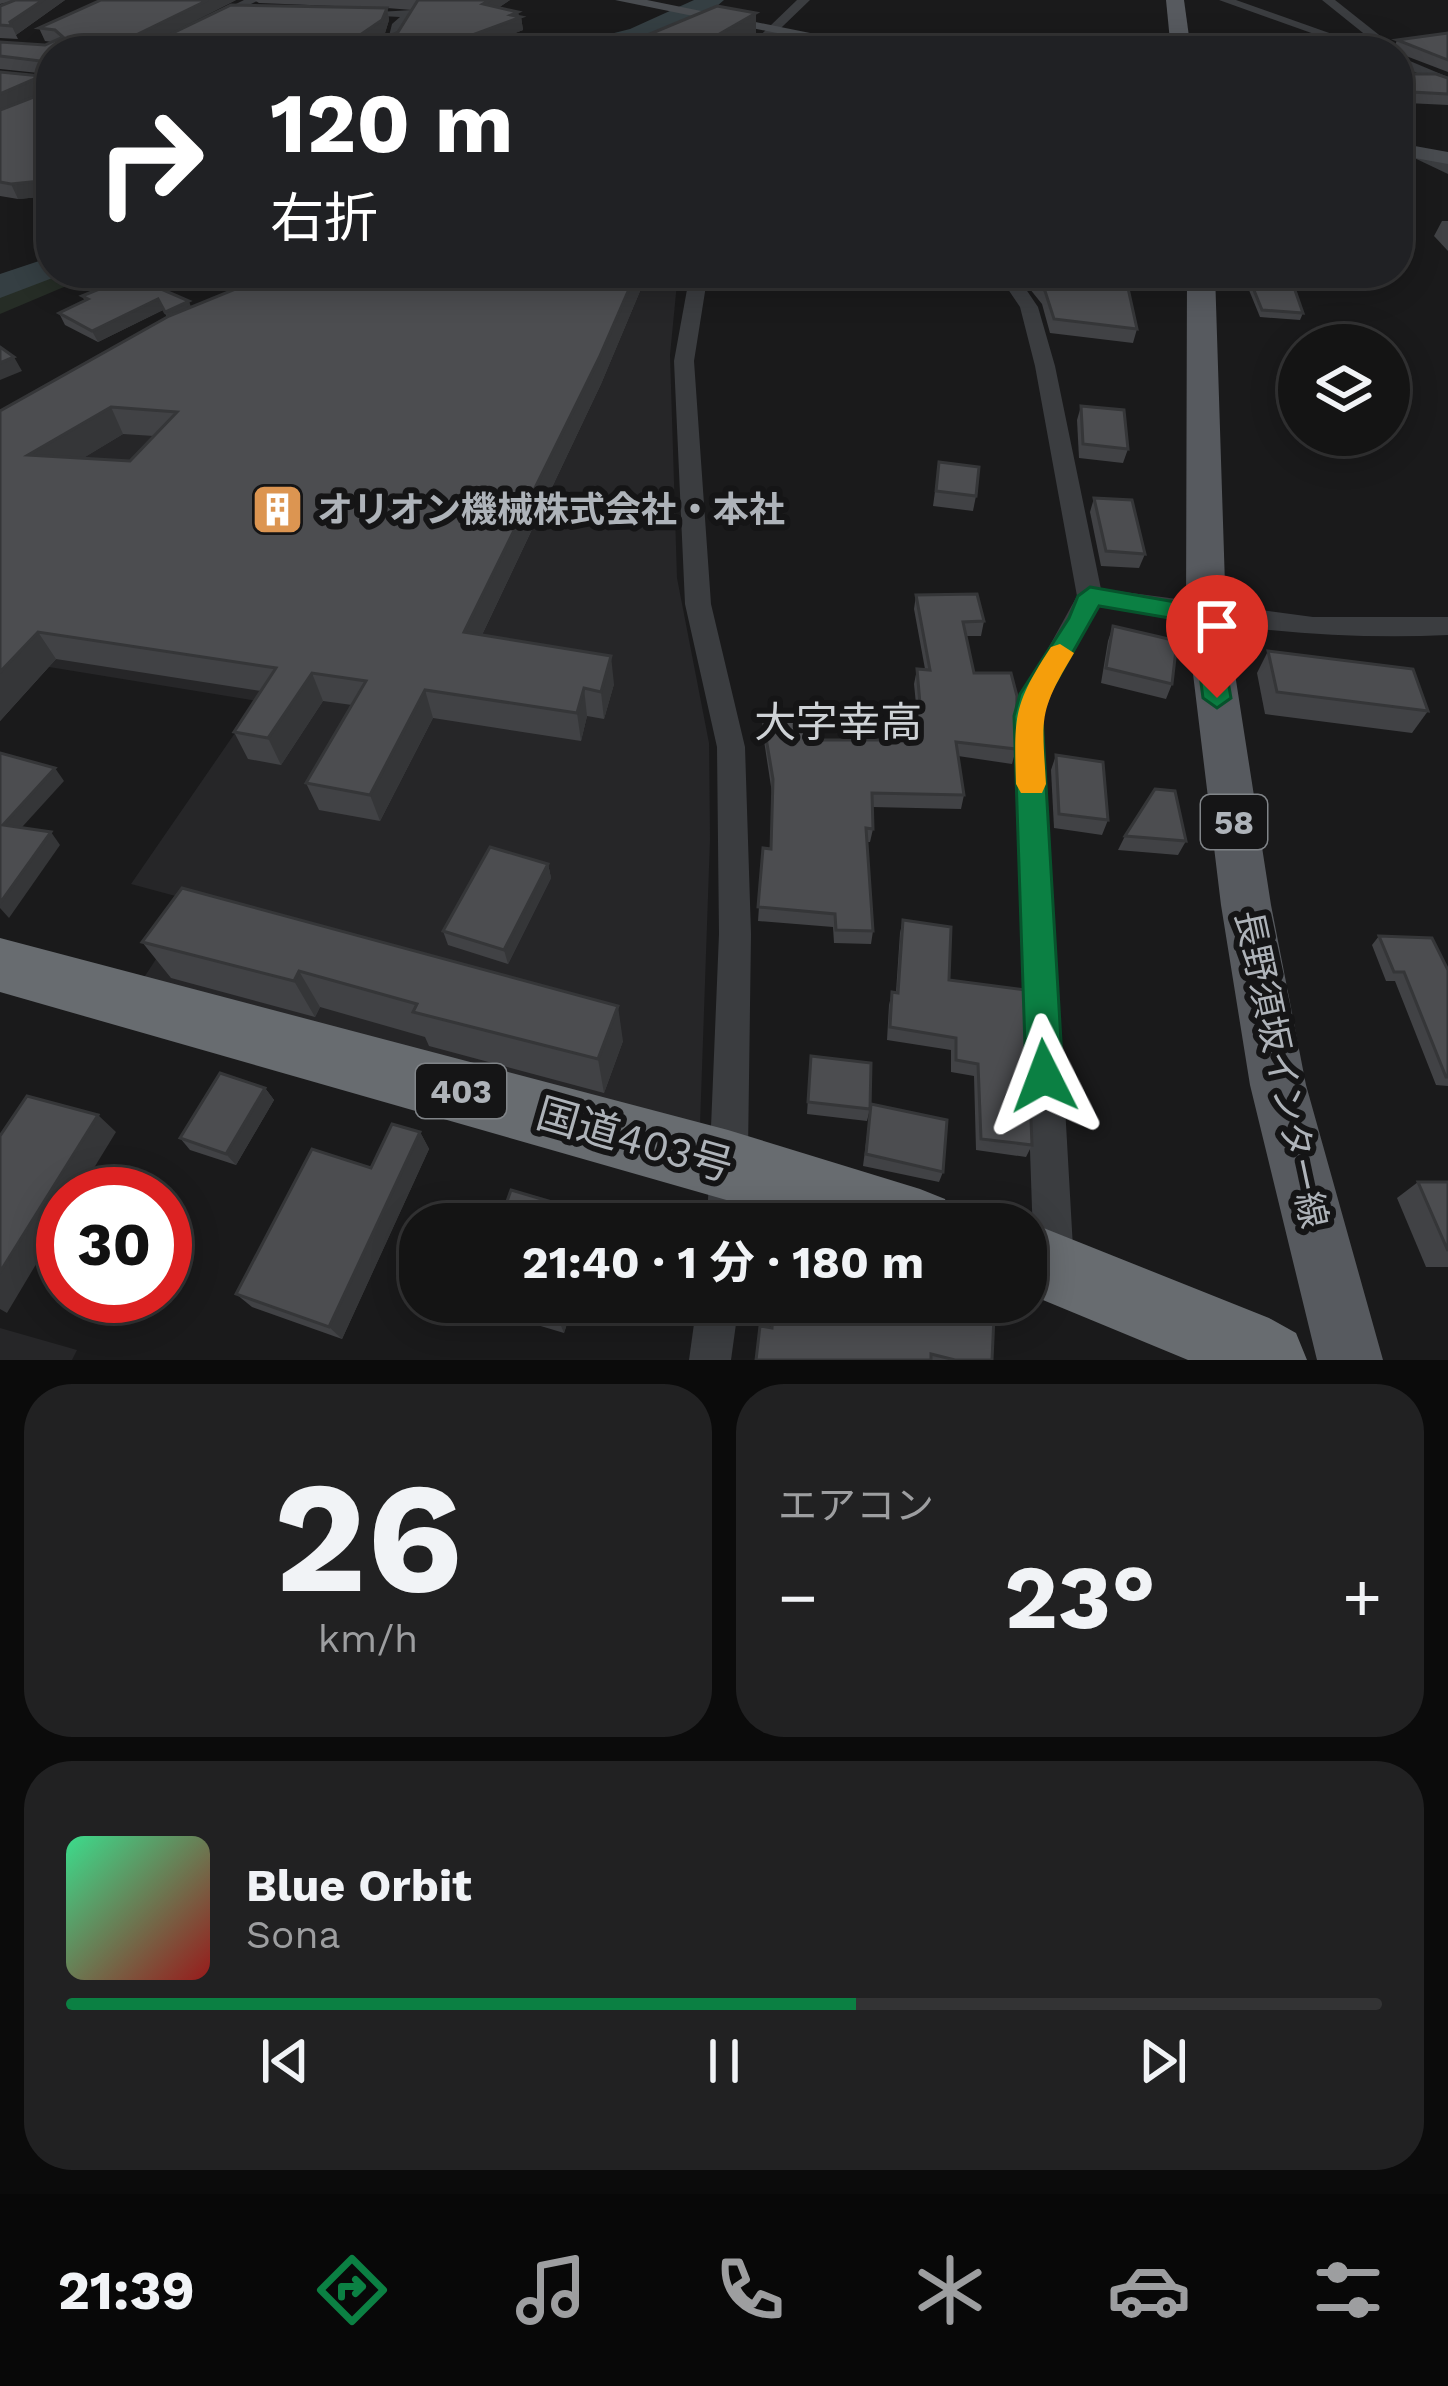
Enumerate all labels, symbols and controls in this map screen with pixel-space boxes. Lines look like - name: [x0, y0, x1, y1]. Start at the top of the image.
- text: 120 m: [270, 74, 513, 172]
- icon: right: [72, 84, 228, 240]
- text: 右折: [270, 187, 378, 250]
- map controls: [1278, 324, 1410, 456]
- button: layers: [1278, 324, 1410, 456]
- building icon: オリオン機械株式会社・本社: [250, 481, 306, 537]
- place label: オリオン機械株式会社・本社: [317, 489, 785, 531]
- pin: [1166, 575, 1268, 698]
- icon: arrive: [1184, 593, 1250, 659]
- district label: 大字幸高: [754, 698, 922, 747]
- road number: 58: [1201, 795, 1267, 849]
- street label: 長野須坂インター線: [1227, 906, 1335, 1232]
- position arrow: [981, 1013, 1107, 1139]
- road number: 403: [416, 1064, 506, 1118]
- street label: 国道403号: [531, 1088, 738, 1191]
- speed limit sign: 30: [36, 1167, 192, 1323]
- text: 21:40 · 1 分 · 180 m: [522, 1236, 924, 1289]
- text: 26: [273, 1446, 463, 1629]
- text: エアコン: [778, 1483, 934, 1528]
- text: 23°: [1004, 1544, 1156, 1650]
- text: −: [778, 1559, 818, 1636]
- text: +: [1342, 1559, 1382, 1636]
- text: km/h: [318, 1616, 418, 1661]
- text: Blue Orbit: [246, 1859, 472, 1912]
- text: Sona: [246, 1912, 341, 1957]
- icon: previous: [252, 2028, 318, 2094]
- icon: pause: [691, 2028, 757, 2094]
- icon: next: [1130, 2028, 1196, 2094]
- icon: directions: [310, 2248, 394, 2332]
- icon: music: [509, 2248, 593, 2332]
- icon: phone: [708, 2248, 792, 2332]
- icon: climate: [908, 2248, 992, 2332]
- icon: car: [1107, 2248, 1191, 2332]
- icon: filters: [1306, 2248, 1390, 2332]
- text: 21:39: [58, 2259, 195, 2322]

